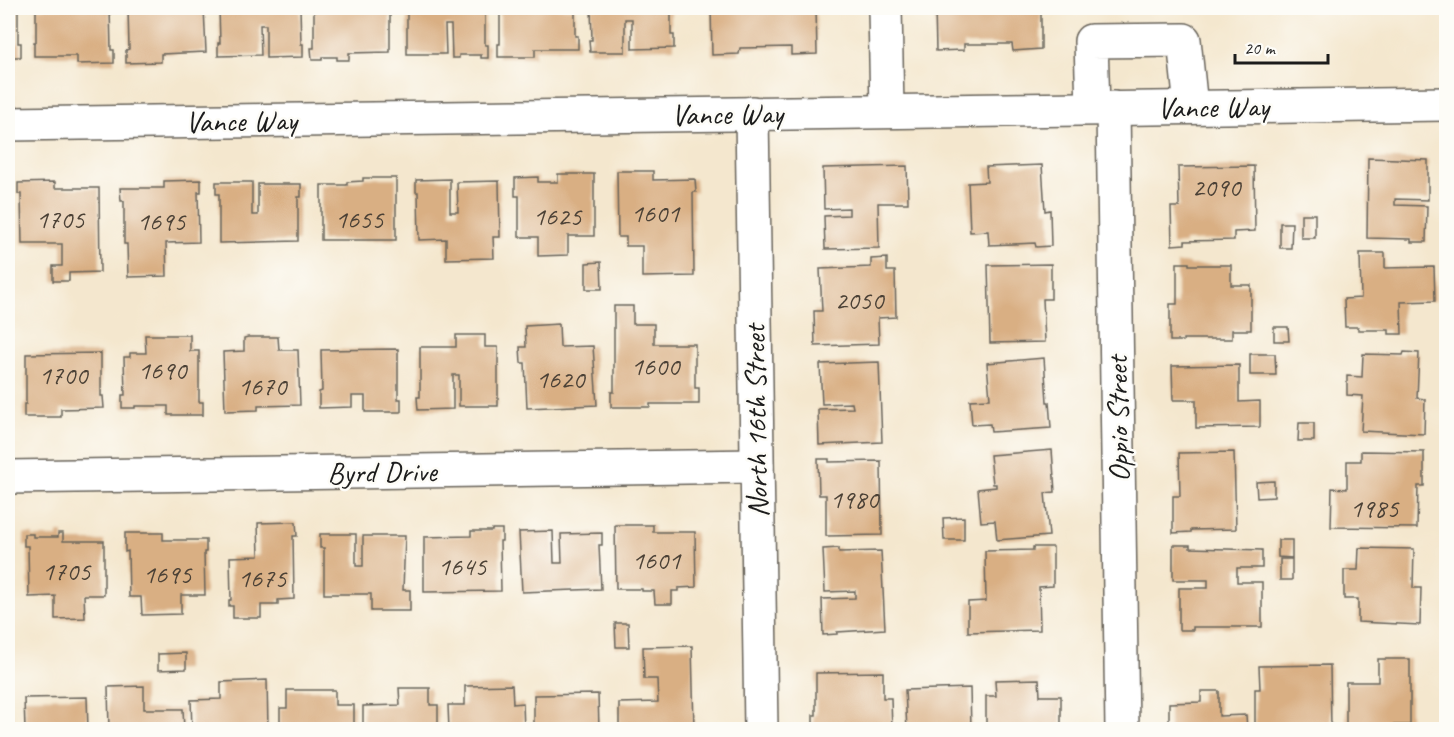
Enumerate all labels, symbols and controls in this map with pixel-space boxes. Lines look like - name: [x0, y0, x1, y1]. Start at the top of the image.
- scale bar: [1235, 27, 1328, 65]
- text: 20 m: [1244, 37, 1277, 59]
- street label: Vance Way: [1157, 87, 1272, 127]
- street label: Vance Way: [671, 94, 786, 134]
- street label: Vance Way: [185, 101, 300, 141]
- house number: 2090: [1192, 170, 1242, 204]
- house number: 1601: [631, 196, 681, 230]
- house number: 1625: [533, 199, 583, 233]
- house number: 1705: [36, 202, 86, 236]
- house number: 1655: [335, 202, 385, 236]
- house number: 1695: [137, 204, 187, 238]
- house number: 2050: [835, 283, 885, 317]
- street label: North 16th Street: [735, 321, 777, 518]
- house number: 1600: [631, 349, 681, 383]
- house number: 1690: [138, 353, 188, 387]
- street label: Oppio Street: [1098, 353, 1138, 482]
- house number: 1700: [39, 358, 89, 392]
- house number: 1620: [536, 362, 586, 396]
- house number: 1670: [238, 369, 288, 403]
- street label: Byrd Drive: [327, 452, 439, 492]
- house number: 1980: [830, 482, 880, 516]
- house number: 1985: [1350, 491, 1400, 525]
- house number: 1601: [632, 543, 682, 577]
- house number: 1645: [438, 549, 488, 583]
- house number: 1705: [42, 554, 92, 588]
- house number: 1695: [143, 557, 193, 591]
- house number: 1675: [238, 561, 288, 595]

